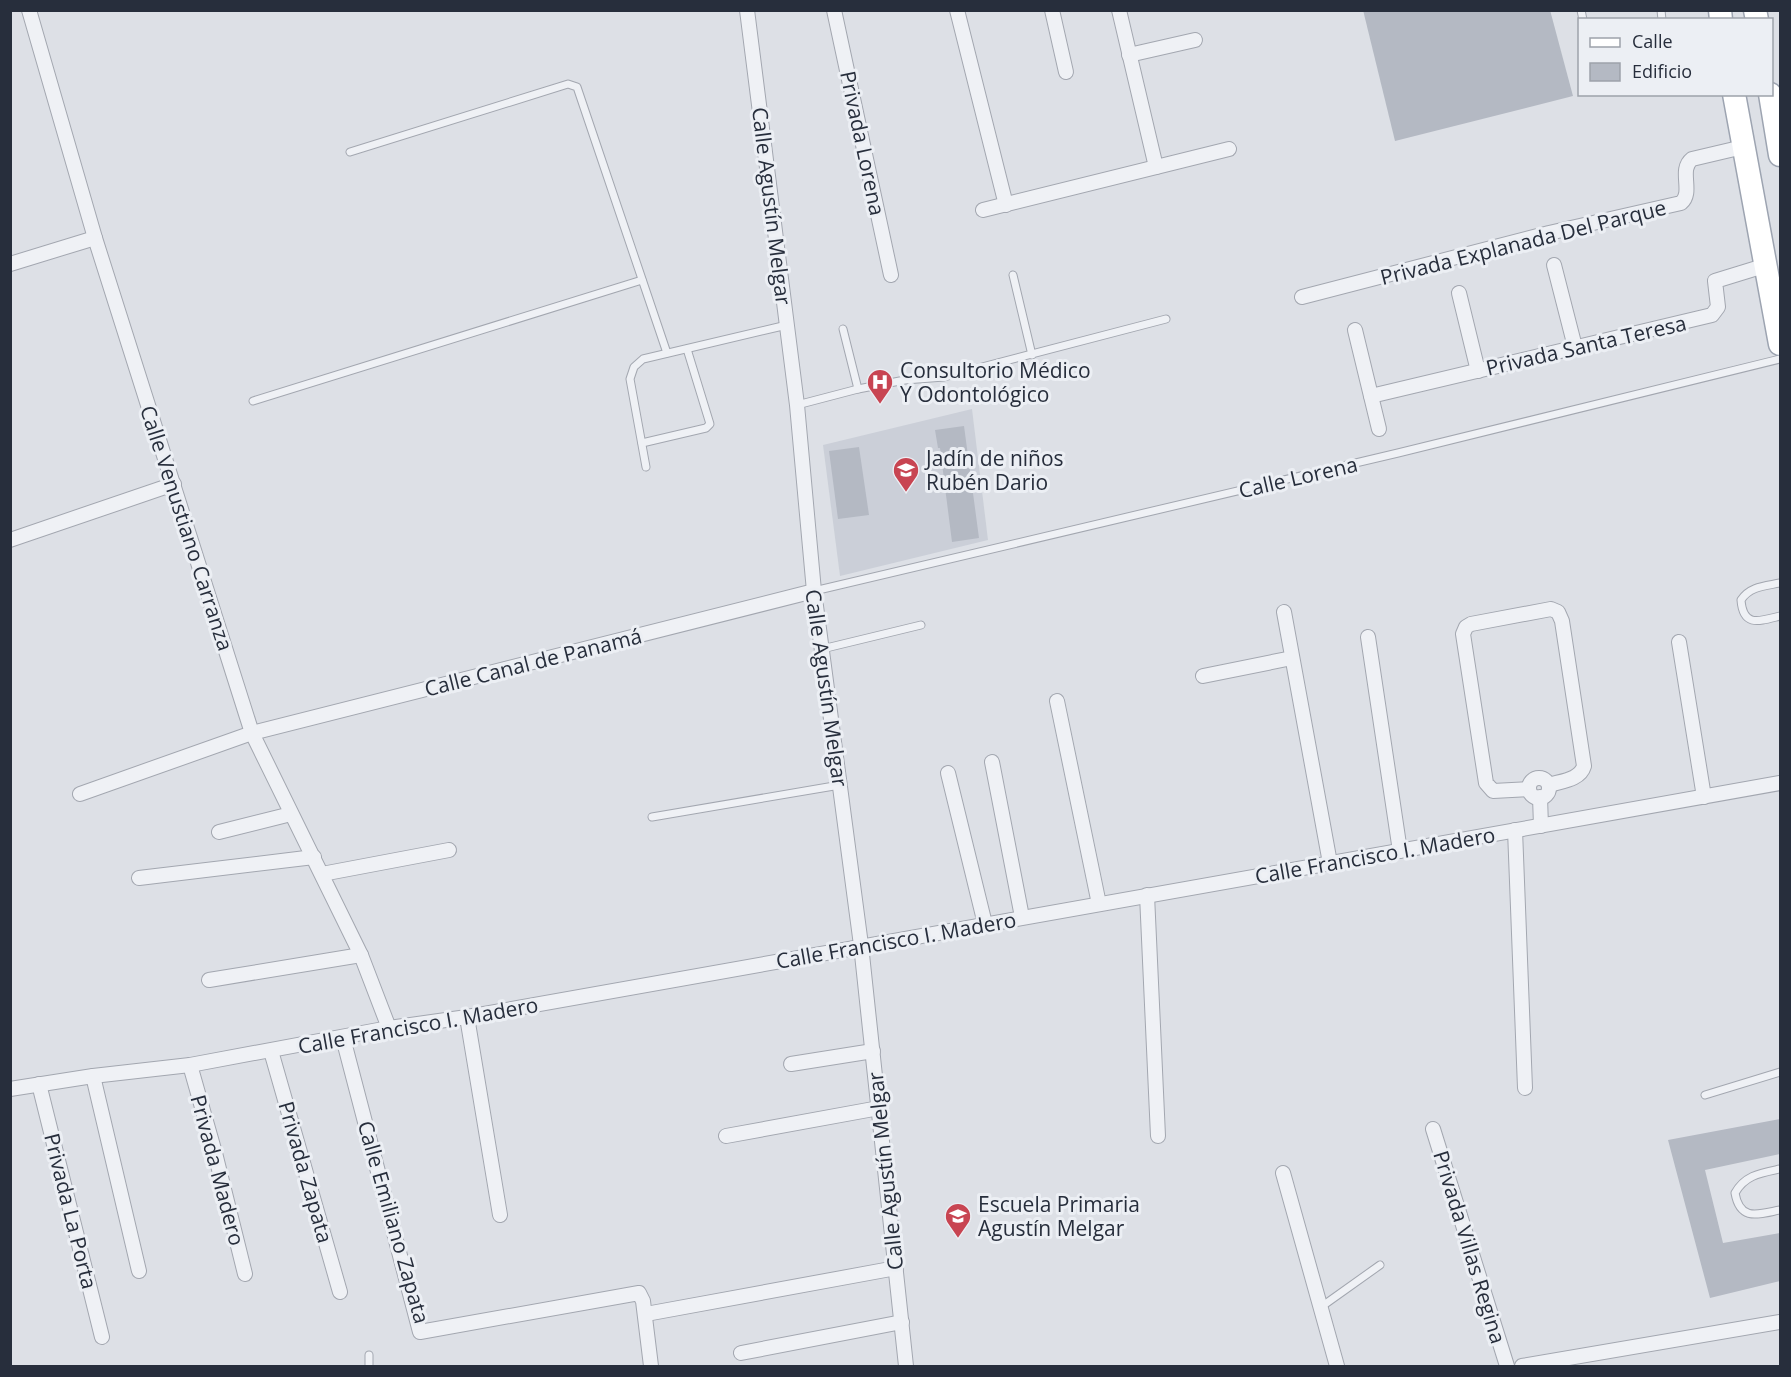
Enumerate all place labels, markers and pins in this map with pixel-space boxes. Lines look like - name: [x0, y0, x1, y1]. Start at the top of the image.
- place label: Consultorio Médico Y Odontológico: [900, 356, 1091, 408]
- hospital icon: Consultorio Médico Y Odontológico: [865, 367, 895, 405]
- place label: Jadín de niños Rubén Dario: [924, 444, 1064, 496]
- school or university icon: Jadín de niños Rubén Dario: [891, 455, 921, 493]
- place label: Escuela Primaria Agustín Melgar: [978, 1190, 1140, 1242]
- school or university icon: Escuela Primaria Agustín Melgar: [943, 1201, 973, 1239]

